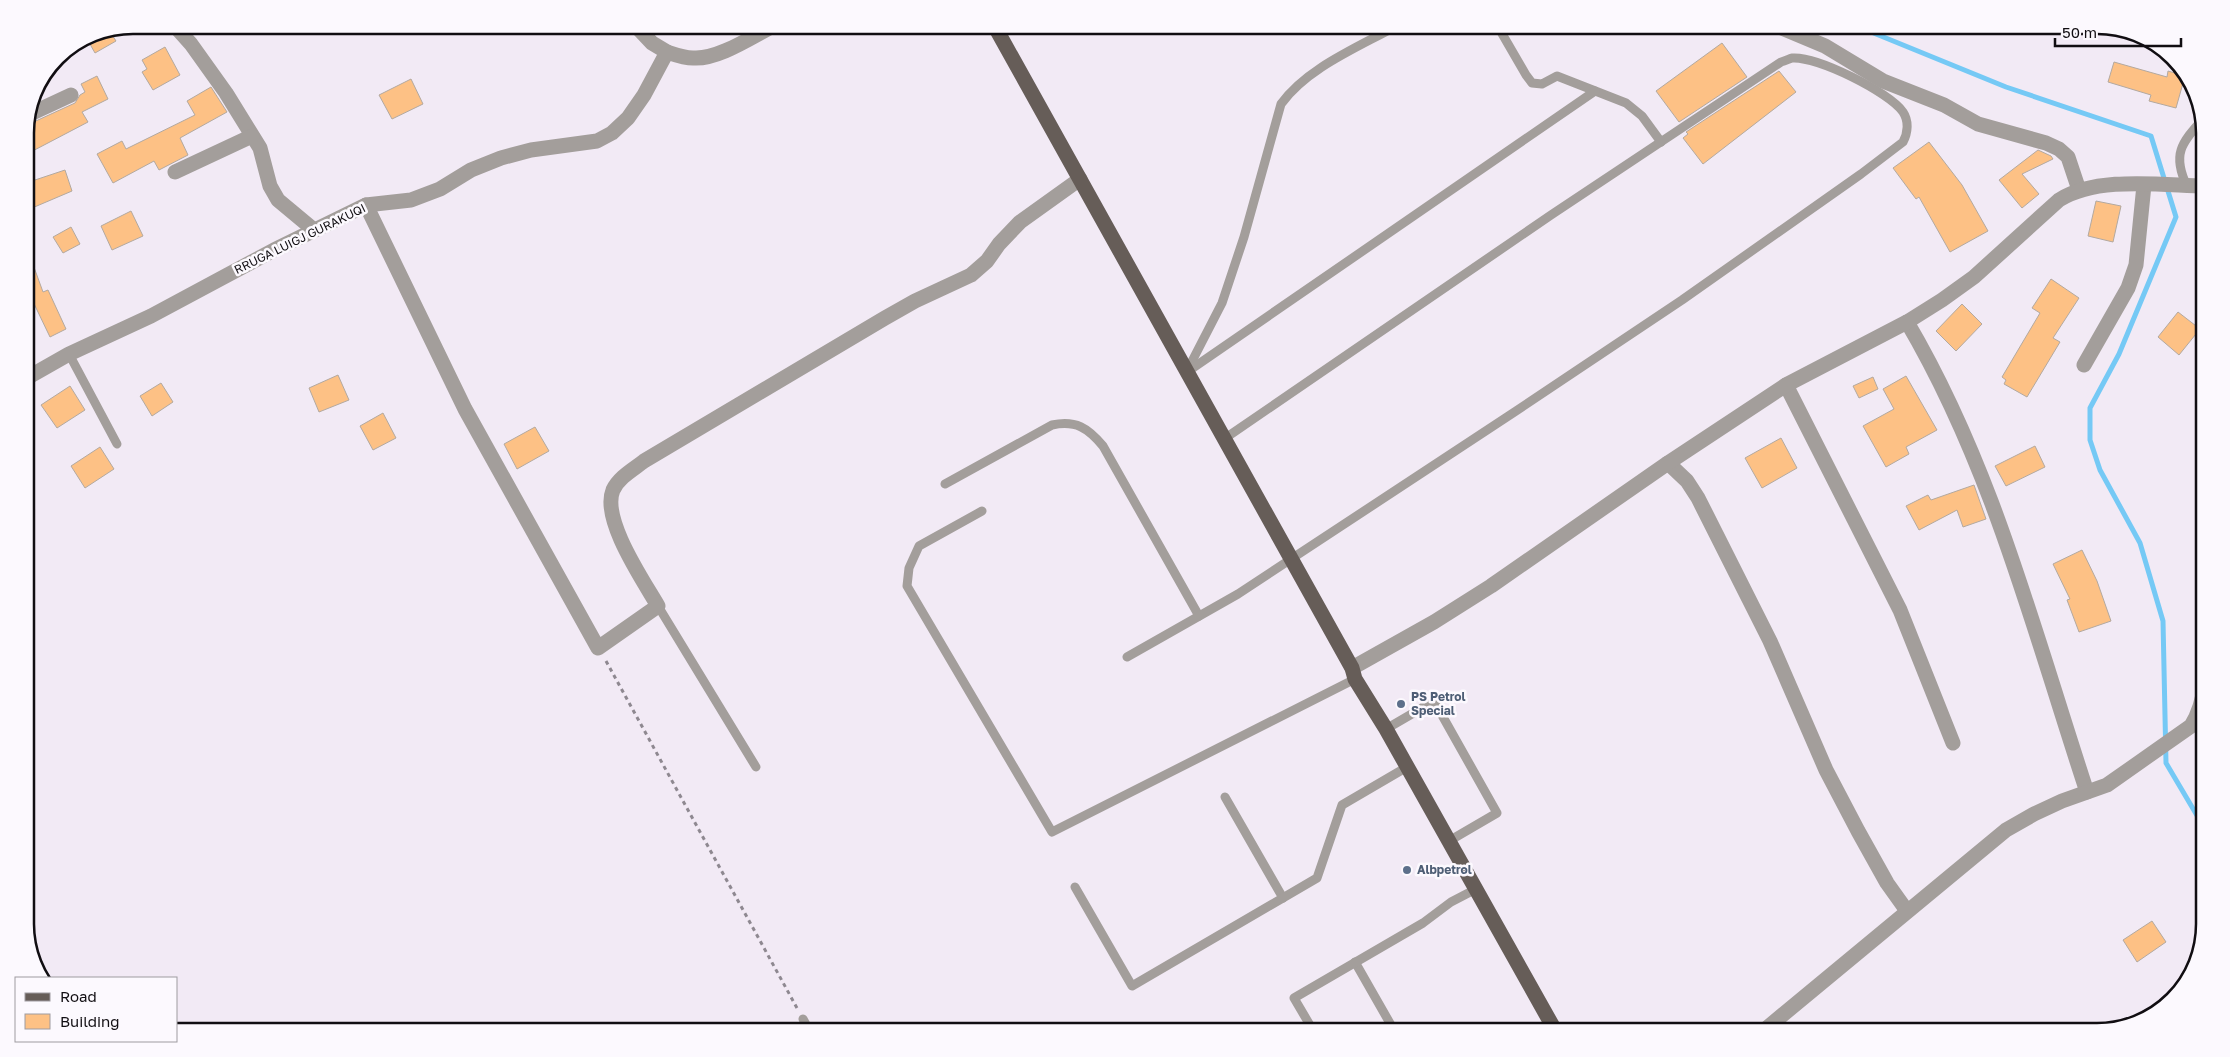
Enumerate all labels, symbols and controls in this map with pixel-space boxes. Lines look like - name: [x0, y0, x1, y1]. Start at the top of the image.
- scale bar: [2055, 15, 2181, 47]
- text: 50 m: [2062, 23, 2097, 41]
- street label: RRUGA LUIGJ GURAKUQI: [232, 200, 368, 277]
- place label: PS Petrol Special: [1411, 689, 1466, 718]
- marker: PS Petrol Special: [1395, 698, 1407, 710]
- place label: Albpetrol: [1417, 862, 1472, 877]
- marker: Albpetrol: [1401, 864, 1413, 876]
- legend: [15, 977, 178, 1042]
- text: Road: [60, 987, 97, 1005]
- text: Building: [60, 1012, 120, 1030]

